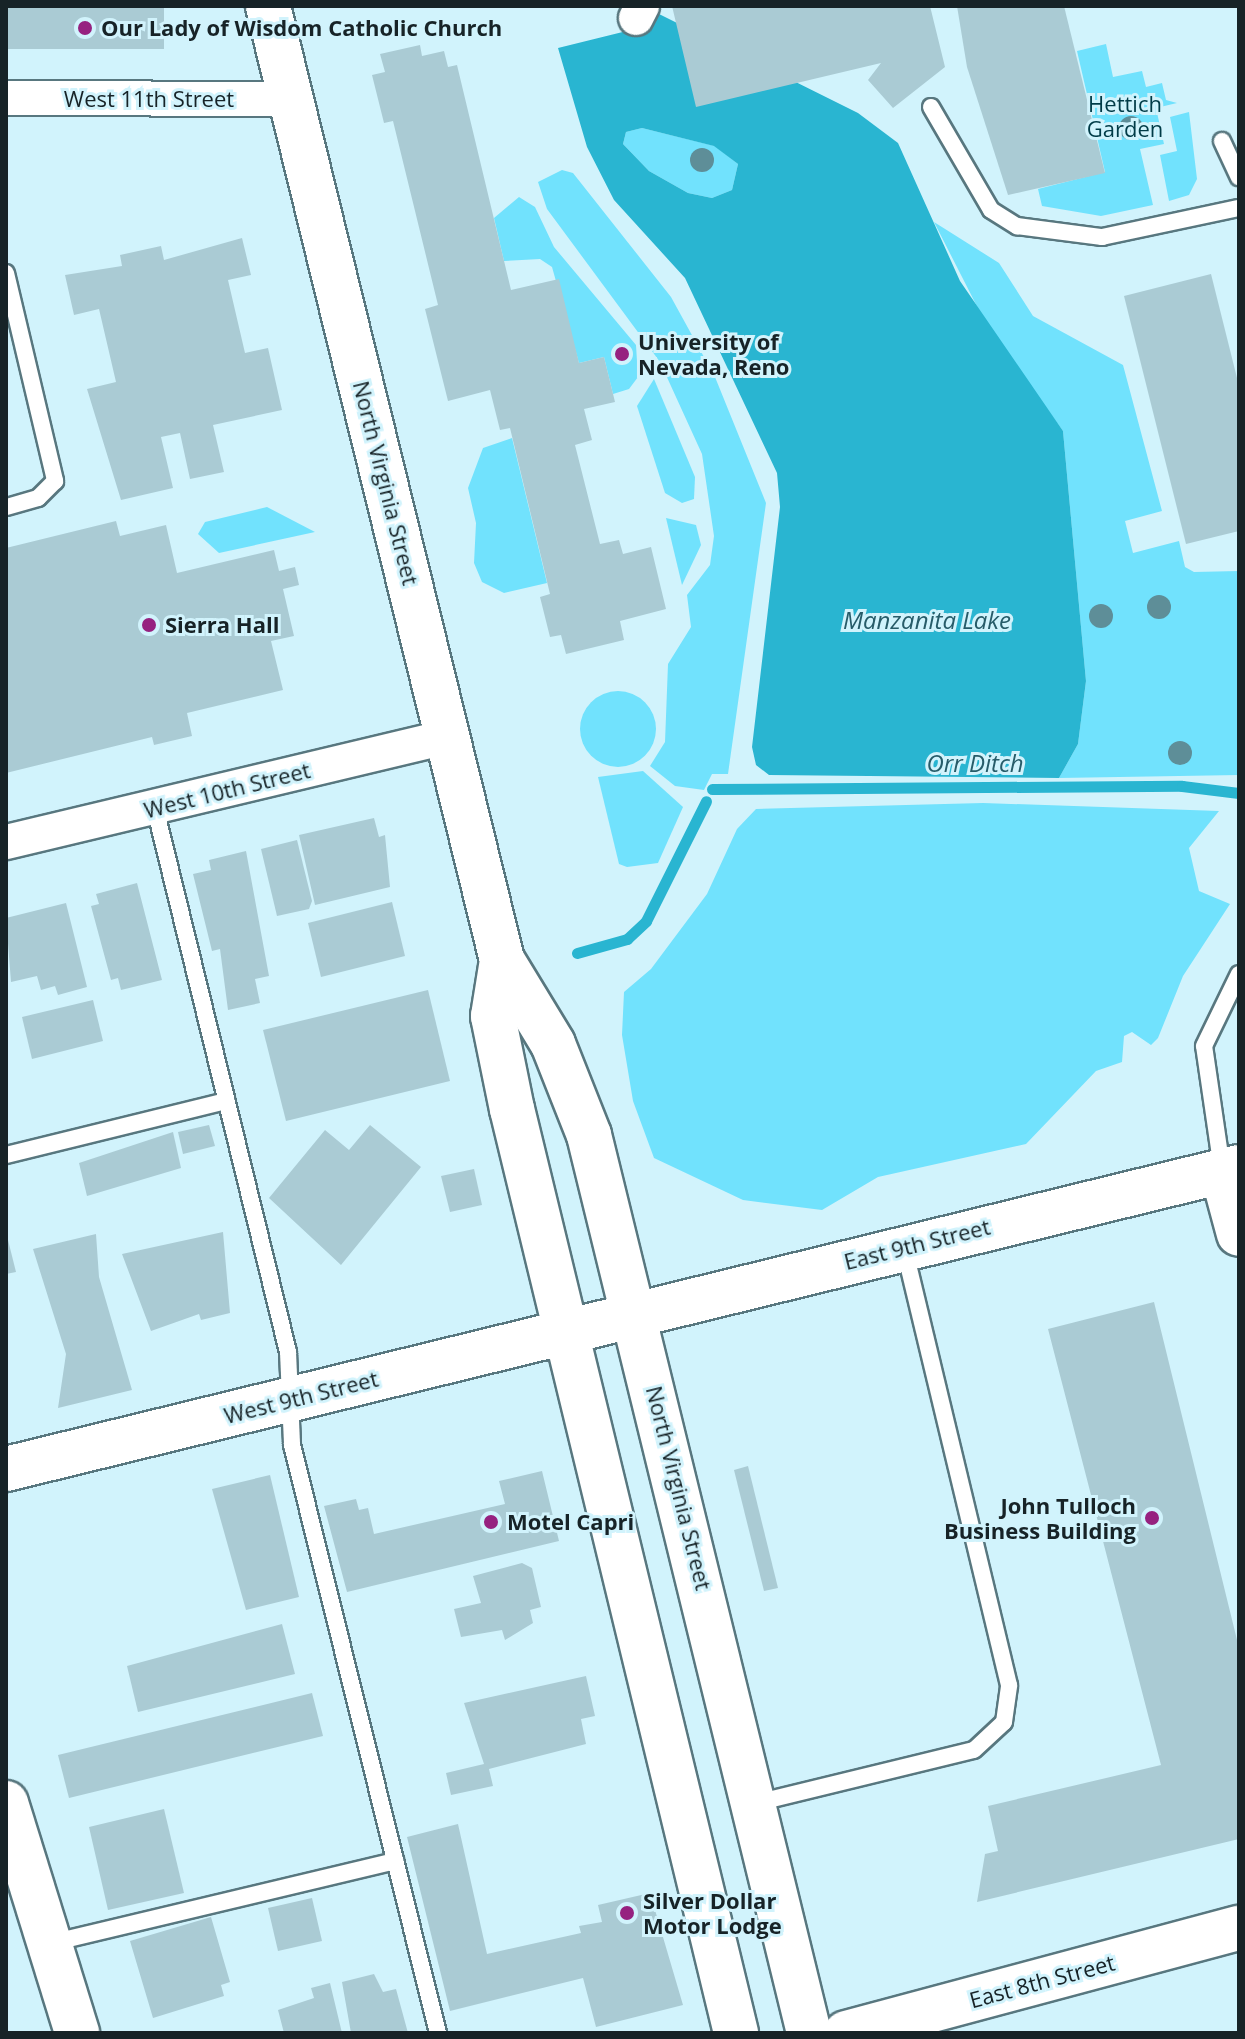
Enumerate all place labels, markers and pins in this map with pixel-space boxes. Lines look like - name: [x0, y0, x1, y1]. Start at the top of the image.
- place label: Our Lady of Wisdom Catholic Church: [101, 15, 502, 41]
- marker: Our Lady of Wisdom Catholic Church: [76, 19, 94, 37]
- place label: University of Nevada, Reno: [638, 328, 789, 380]
- marker: University of Nevada, Reno: [613, 345, 631, 363]
- place label: Sierra Hall: [165, 612, 279, 638]
- marker: Sierra Hall: [140, 616, 158, 634]
- place label: John Tulloch Business Building: [944, 1492, 1136, 1544]
- place label: Motel Capri: [507, 1509, 634, 1535]
- marker: John Tulloch Business Building: [1143, 1509, 1161, 1527]
- marker: Motel Capri: [482, 1513, 500, 1531]
- place label: Silver Dollar Motor Lodge: [643, 1887, 782, 1938]
- marker: Silver Dollar Motor Lodge: [618, 1904, 636, 1922]

